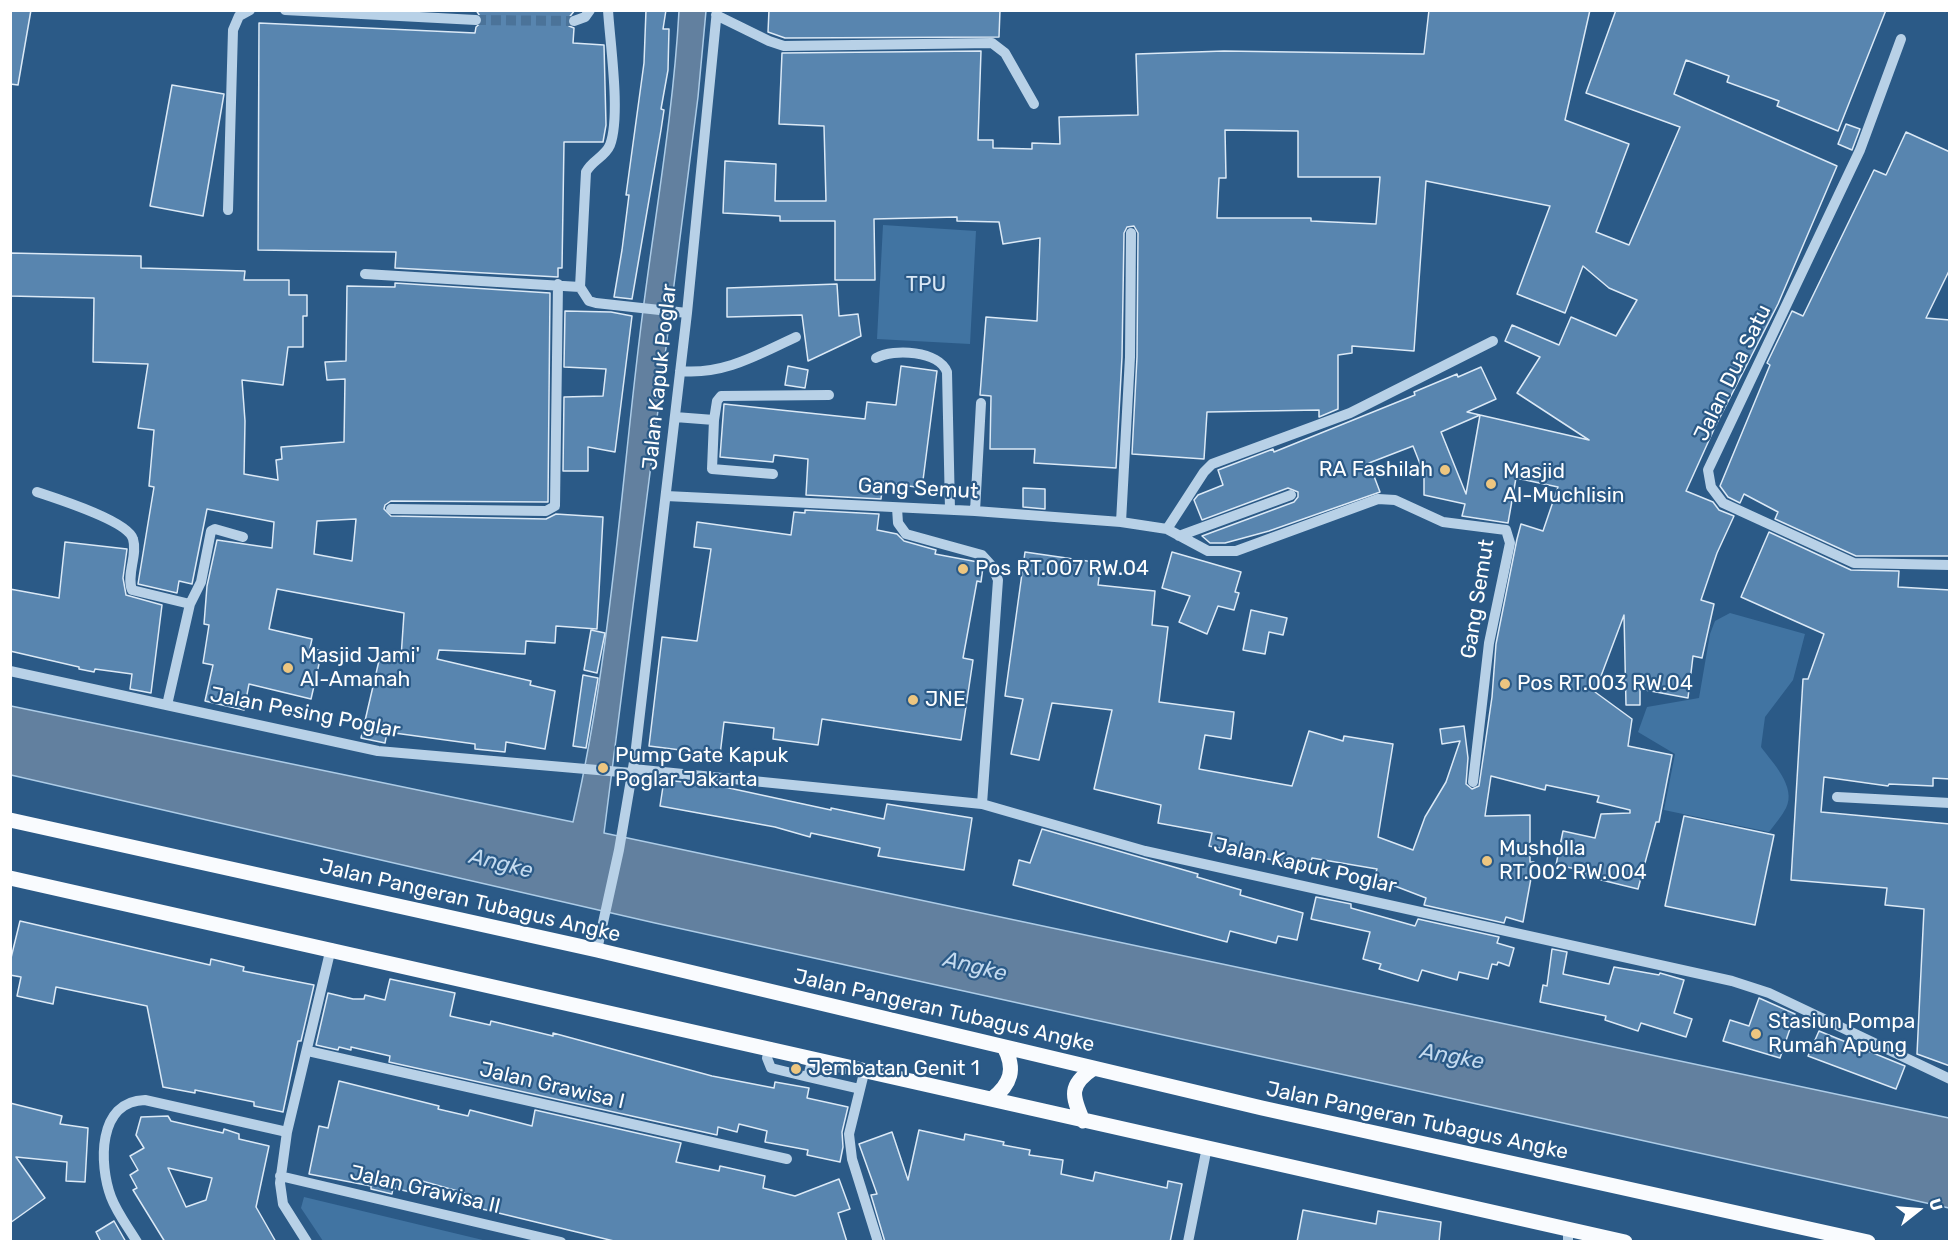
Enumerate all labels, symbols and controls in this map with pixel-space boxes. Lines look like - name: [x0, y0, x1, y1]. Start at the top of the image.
- park label: TPU: [906, 272, 946, 298]
- street label: Jalan Kapuk Poglar: [638, 283, 682, 471]
- street label: Jalan Dua Satu: [1689, 301, 1777, 445]
- place label: RA Fashilah: [1319, 457, 1433, 483]
- place label: Masjid Al-Muchlisin: [1503, 459, 1625, 509]
- marker: RA Fashilah: [1438, 463, 1452, 477]
- street label: Gang Semut: [857, 473, 979, 505]
- marker: Masjid Al-Muchlisin: [1484, 477, 1498, 491]
- street label: Gang Semut: [1456, 537, 1500, 661]
- place label: Pos RT.007 RW.04: [975, 556, 1149, 582]
- marker: Pos RT.007 RW.04: [956, 562, 970, 576]
- place label: Masjid Jami' Al-Amanah: [300, 643, 420, 693]
- marker: Masjid Jami' Al-Amanah: [281, 661, 295, 675]
- place label: Pos RT.003 RW.04: [1517, 671, 1693, 697]
- marker: Pos RT.003 RW.04: [1498, 677, 1512, 691]
- street label: Jalan Pesing Poglar: [208, 682, 402, 744]
- place label: JNE: [925, 687, 966, 713]
- marker: JNE: [906, 693, 920, 707]
- place label: Pump Gate Kapuk Poglar Jakarta: [615, 743, 788, 793]
- marker: Pump Gate Kapuk Poglar Jakarta: [596, 761, 610, 775]
- street label: Jalan Kapuk Poglar: [1211, 833, 1399, 899]
- place label: Musholla RT.002 RW.004: [1499, 836, 1647, 886]
- water label: Angke: [467, 843, 535, 885]
- street label: Jalan Pangeran Tubagus Angke: [317, 854, 623, 948]
- marker: Musholla RT.002 RW.004: [1480, 854, 1494, 868]
- water label: Angke: [941, 946, 1009, 988]
- street label: Jalan Pangeran Tubagus Angke: [791, 964, 1097, 1058]
- place label: Stasiun Pompa Rumah Apung: [1768, 1009, 1915, 1059]
- marker: Stasiun Pompa Rumah Apung: [1749, 1027, 1763, 1041]
- water label: Angke: [1418, 1038, 1486, 1076]
- place label: Jembatan Genit 1: [808, 1056, 980, 1082]
- street label: Jalan Grawisa I: [477, 1057, 627, 1115]
- marker: Jembatan Genit 1: [789, 1062, 803, 1076]
- street label: Jalan Pangeran Tubagus Angke: [1264, 1077, 1570, 1165]
- street label: Jalan Grawisa II: [347, 1160, 503, 1220]
- north arrow: [1888, 1180, 1948, 1240]
- text: U: [1925, 1196, 1946, 1213]

